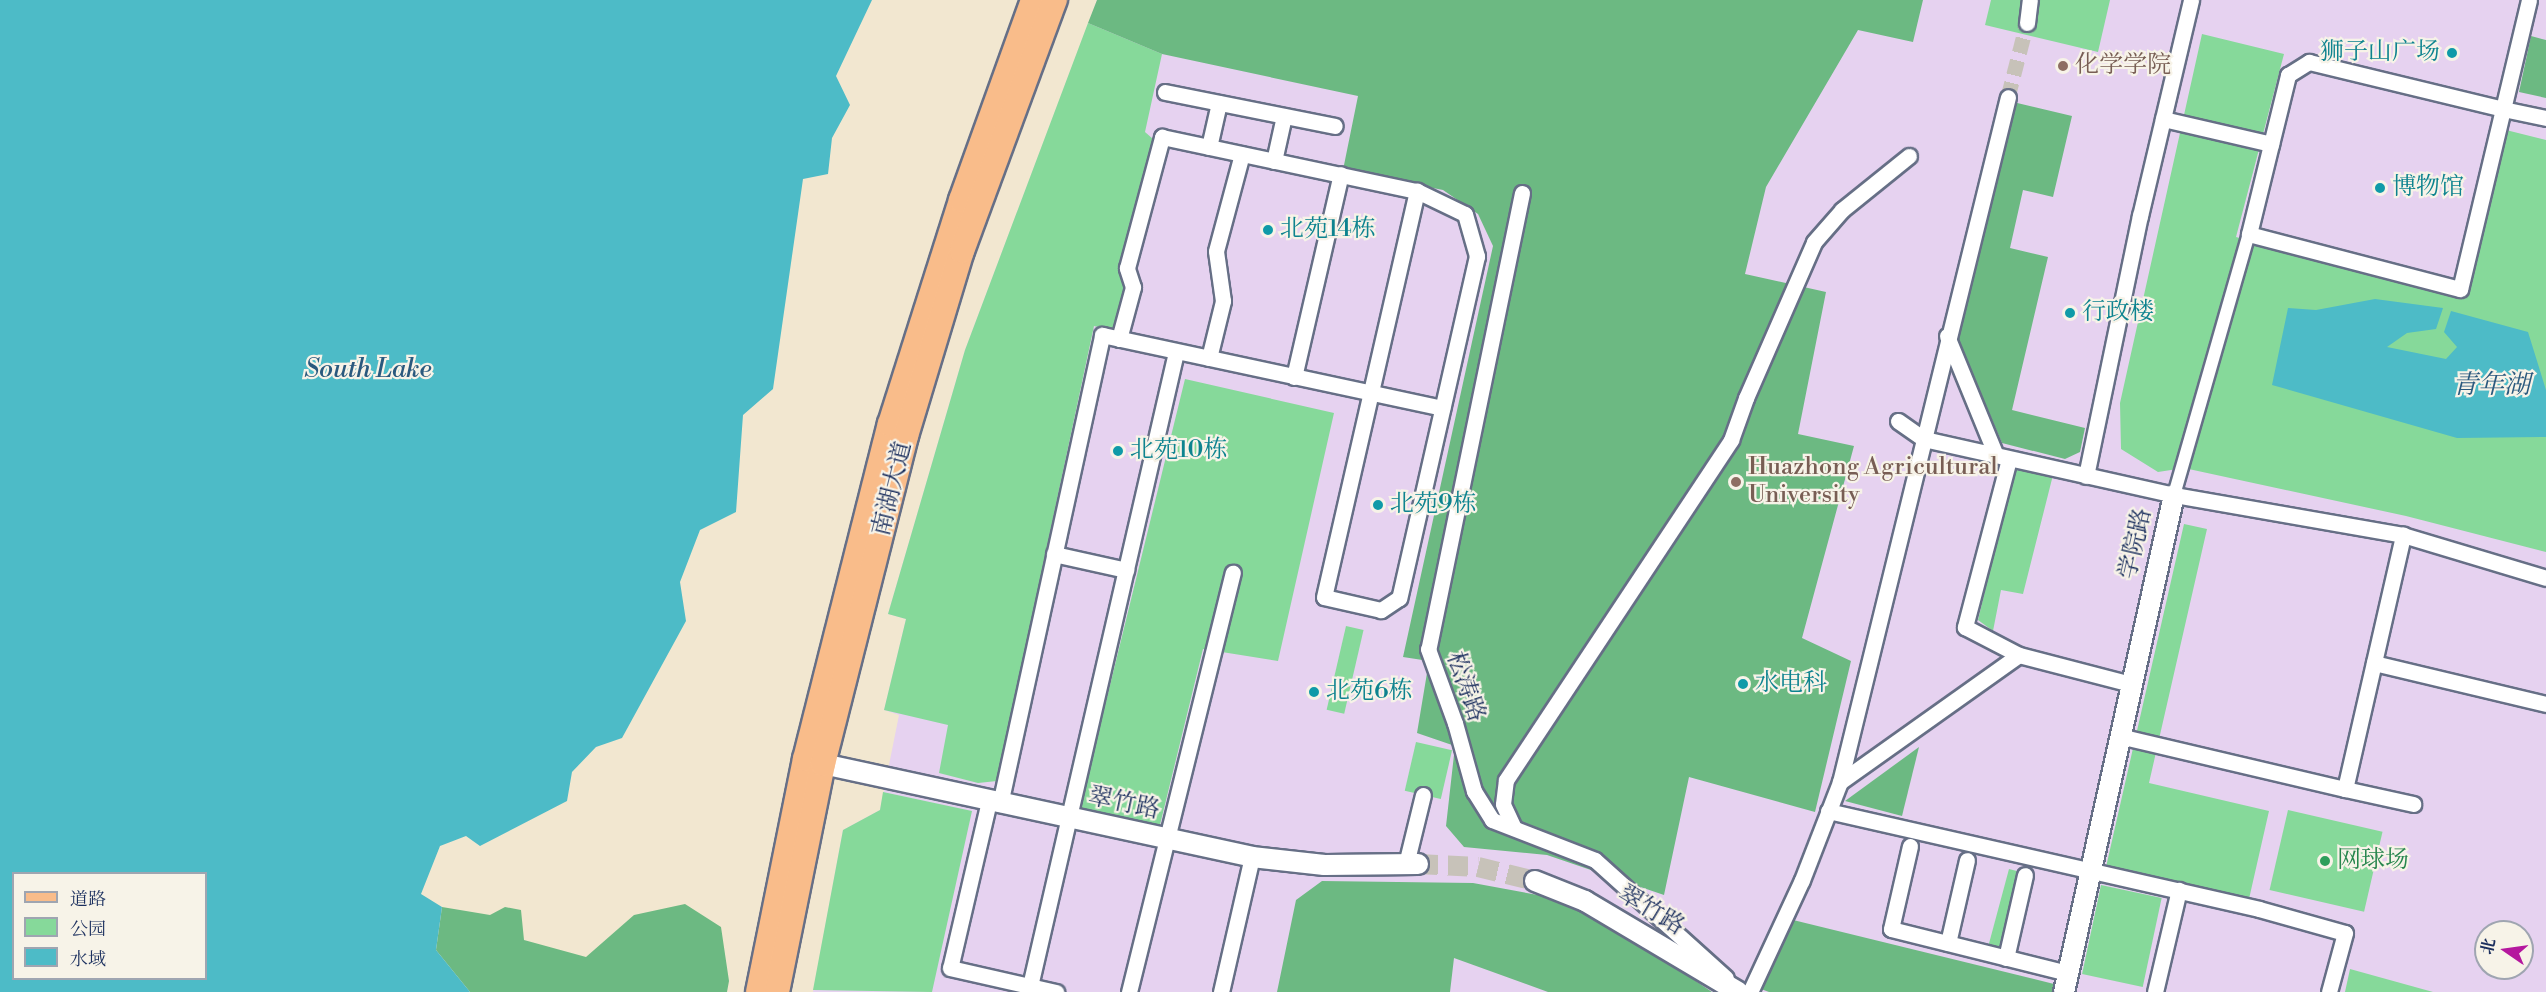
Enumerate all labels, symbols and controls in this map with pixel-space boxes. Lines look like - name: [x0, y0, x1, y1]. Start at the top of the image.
- place label: 狮子山广场: [2320, 39, 2440, 67]
- marker: 狮子山广场: [2445, 46, 2459, 60]
- place label: 化学学院: [2075, 52, 2171, 80]
- marker: 化学学院: [2056, 59, 2070, 73]
- place label: 博物馆: [2392, 174, 2464, 202]
- marker: 博物馆: [2373, 181, 2387, 195]
- place label: 北苑14栋: [1280, 216, 1376, 244]
- marker: 北苑14栋: [1261, 223, 1275, 237]
- place label: 行政楼: [2082, 299, 2154, 327]
- marker: 行政楼: [2063, 306, 2077, 320]
- water label: South Lake: [304, 354, 432, 386]
- water label: 青年湖: [2452, 370, 2530, 402]
- place label: 北苑10栋: [1130, 437, 1227, 465]
- street label: 南湖大道: [867, 439, 919, 539]
- marker: 北苑10栋: [1111, 444, 1125, 458]
- place label: Huazhong Agricultural University: [1748, 454, 1998, 510]
- marker: Huazhong Agricultural University: [1729, 475, 1743, 489]
- place label: 北苑9栋: [1390, 491, 1477, 519]
- marker: 北苑9栋: [1371, 498, 1385, 512]
- street label: 学院路: [2114, 506, 2158, 582]
- street label: 松涛路: [1440, 648, 1490, 726]
- place label: 水电科: [1755, 670, 1827, 698]
- marker: 水电科: [1736, 677, 1750, 691]
- place label: 北苑6栋: [1326, 678, 1413, 706]
- marker: 北苑6栋: [1307, 685, 1321, 699]
- street label: 翠竹路: [1086, 782, 1162, 826]
- place label: 网球场: [2337, 847, 2409, 875]
- marker: 网球场: [2318, 854, 2332, 868]
- legend: [12, 872, 207, 980]
- street label: 翠竹路: [1613, 880, 1689, 942]
- text: 道路: [70, 888, 106, 911]
- text: 公园: [70, 918, 106, 941]
- north arrow: [2474, 920, 2534, 980]
- text: 北: [2477, 936, 2500, 956]
- text: 水域: [70, 948, 106, 971]

